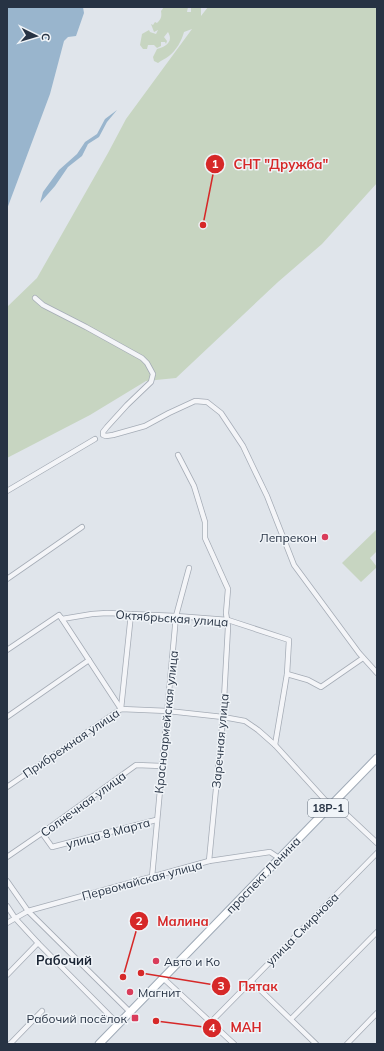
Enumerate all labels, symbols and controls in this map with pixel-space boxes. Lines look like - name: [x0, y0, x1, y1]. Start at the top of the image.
- north arrow: [16, 16, 56, 56]
- text: С: [39, 33, 53, 42]
- callout: СНТ "Дружба": [205, 152, 336, 177]
- text: 1: [211, 156, 219, 171]
- text: СНТ "Дружба": [234, 156, 329, 173]
- place label: Лепрекон: [259, 530, 317, 545]
- marker: Лепрекон: [320, 532, 330, 542]
- street label: Октябрьская улица: [115, 607, 229, 629]
- street label: Красноармейская улица: [151, 650, 181, 794]
- street label: Заречная улица: [208, 693, 232, 789]
- street label: Прибрежная улица: [20, 705, 122, 781]
- street label: Солнечная улица: [37, 768, 129, 840]
- road number: 18Р-1: [308, 799, 348, 817]
- street label: улица 8 Марта: [64, 815, 152, 851]
- street label: проспект Ленина: [223, 833, 303, 917]
- street label: Первомайская улица: [80, 857, 204, 903]
- street label: улица Смирнова: [262, 889, 342, 969]
- callout: Малина: [129, 909, 217, 934]
- text: 2: [135, 913, 143, 928]
- text: Малина: [157, 913, 209, 929]
- district label: Рабочий: [36, 952, 92, 968]
- place label: Авто и Ко: [164, 954, 220, 969]
- marker: Авто и Ко: [151, 956, 161, 966]
- callout: Пятак: [211, 973, 286, 998]
- text: 3: [217, 978, 225, 993]
- text: Пятак: [238, 978, 278, 994]
- place label: Магнит: [138, 985, 181, 1000]
- marker: Магнит: [125, 987, 135, 997]
- place label: Рабочий посёлок: [27, 1011, 128, 1026]
- marker: Рабочий посёлок: [130, 1013, 140, 1023]
- callout: МАН: [202, 1015, 269, 1040]
- text: МАН: [230, 1019, 262, 1035]
- text: 4: [208, 1020, 216, 1035]

